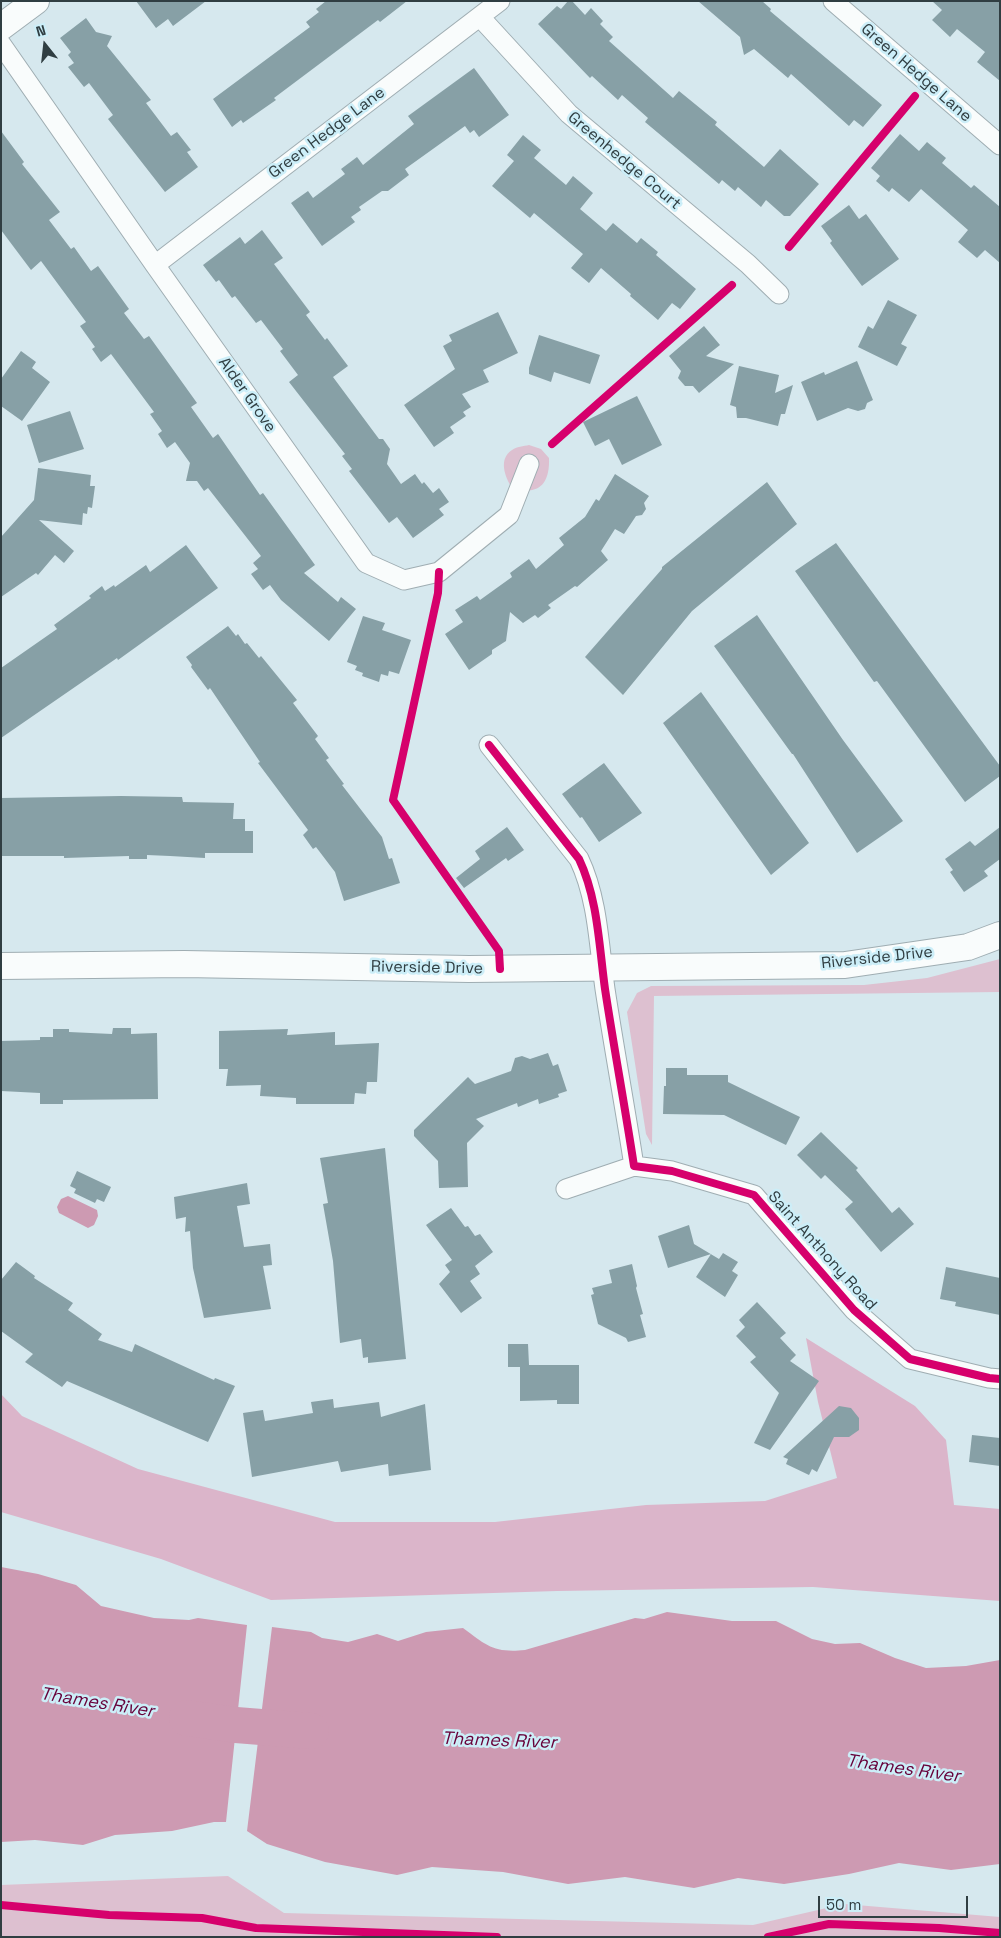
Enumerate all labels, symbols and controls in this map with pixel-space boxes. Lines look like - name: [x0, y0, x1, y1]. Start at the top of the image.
- north arrow: [20, 20, 70, 70]
- street label: Green Hedge Lane: [857, 20, 975, 126]
- text: N: [34, 21, 48, 41]
- street label: Green Hedge Lane: [265, 83, 389, 183]
- street label: Greenhedge Court: [564, 108, 684, 214]
- street label: Alder Grove: [214, 354, 280, 436]
- street label: Riverside Drive: [820, 943, 934, 973]
- street label: Riverside Drive: [371, 957, 483, 979]
- street label: Saint Anthony Road: [763, 1188, 881, 1314]
- water label: Thames River: [39, 1683, 155, 1723]
- water label: Thames River: [441, 1728, 557, 1754]
- water label: Thames River: [845, 1750, 961, 1788]
- scale bar: [821, 1886, 971, 1918]
- text: 50 m: [826, 1895, 861, 1914]

